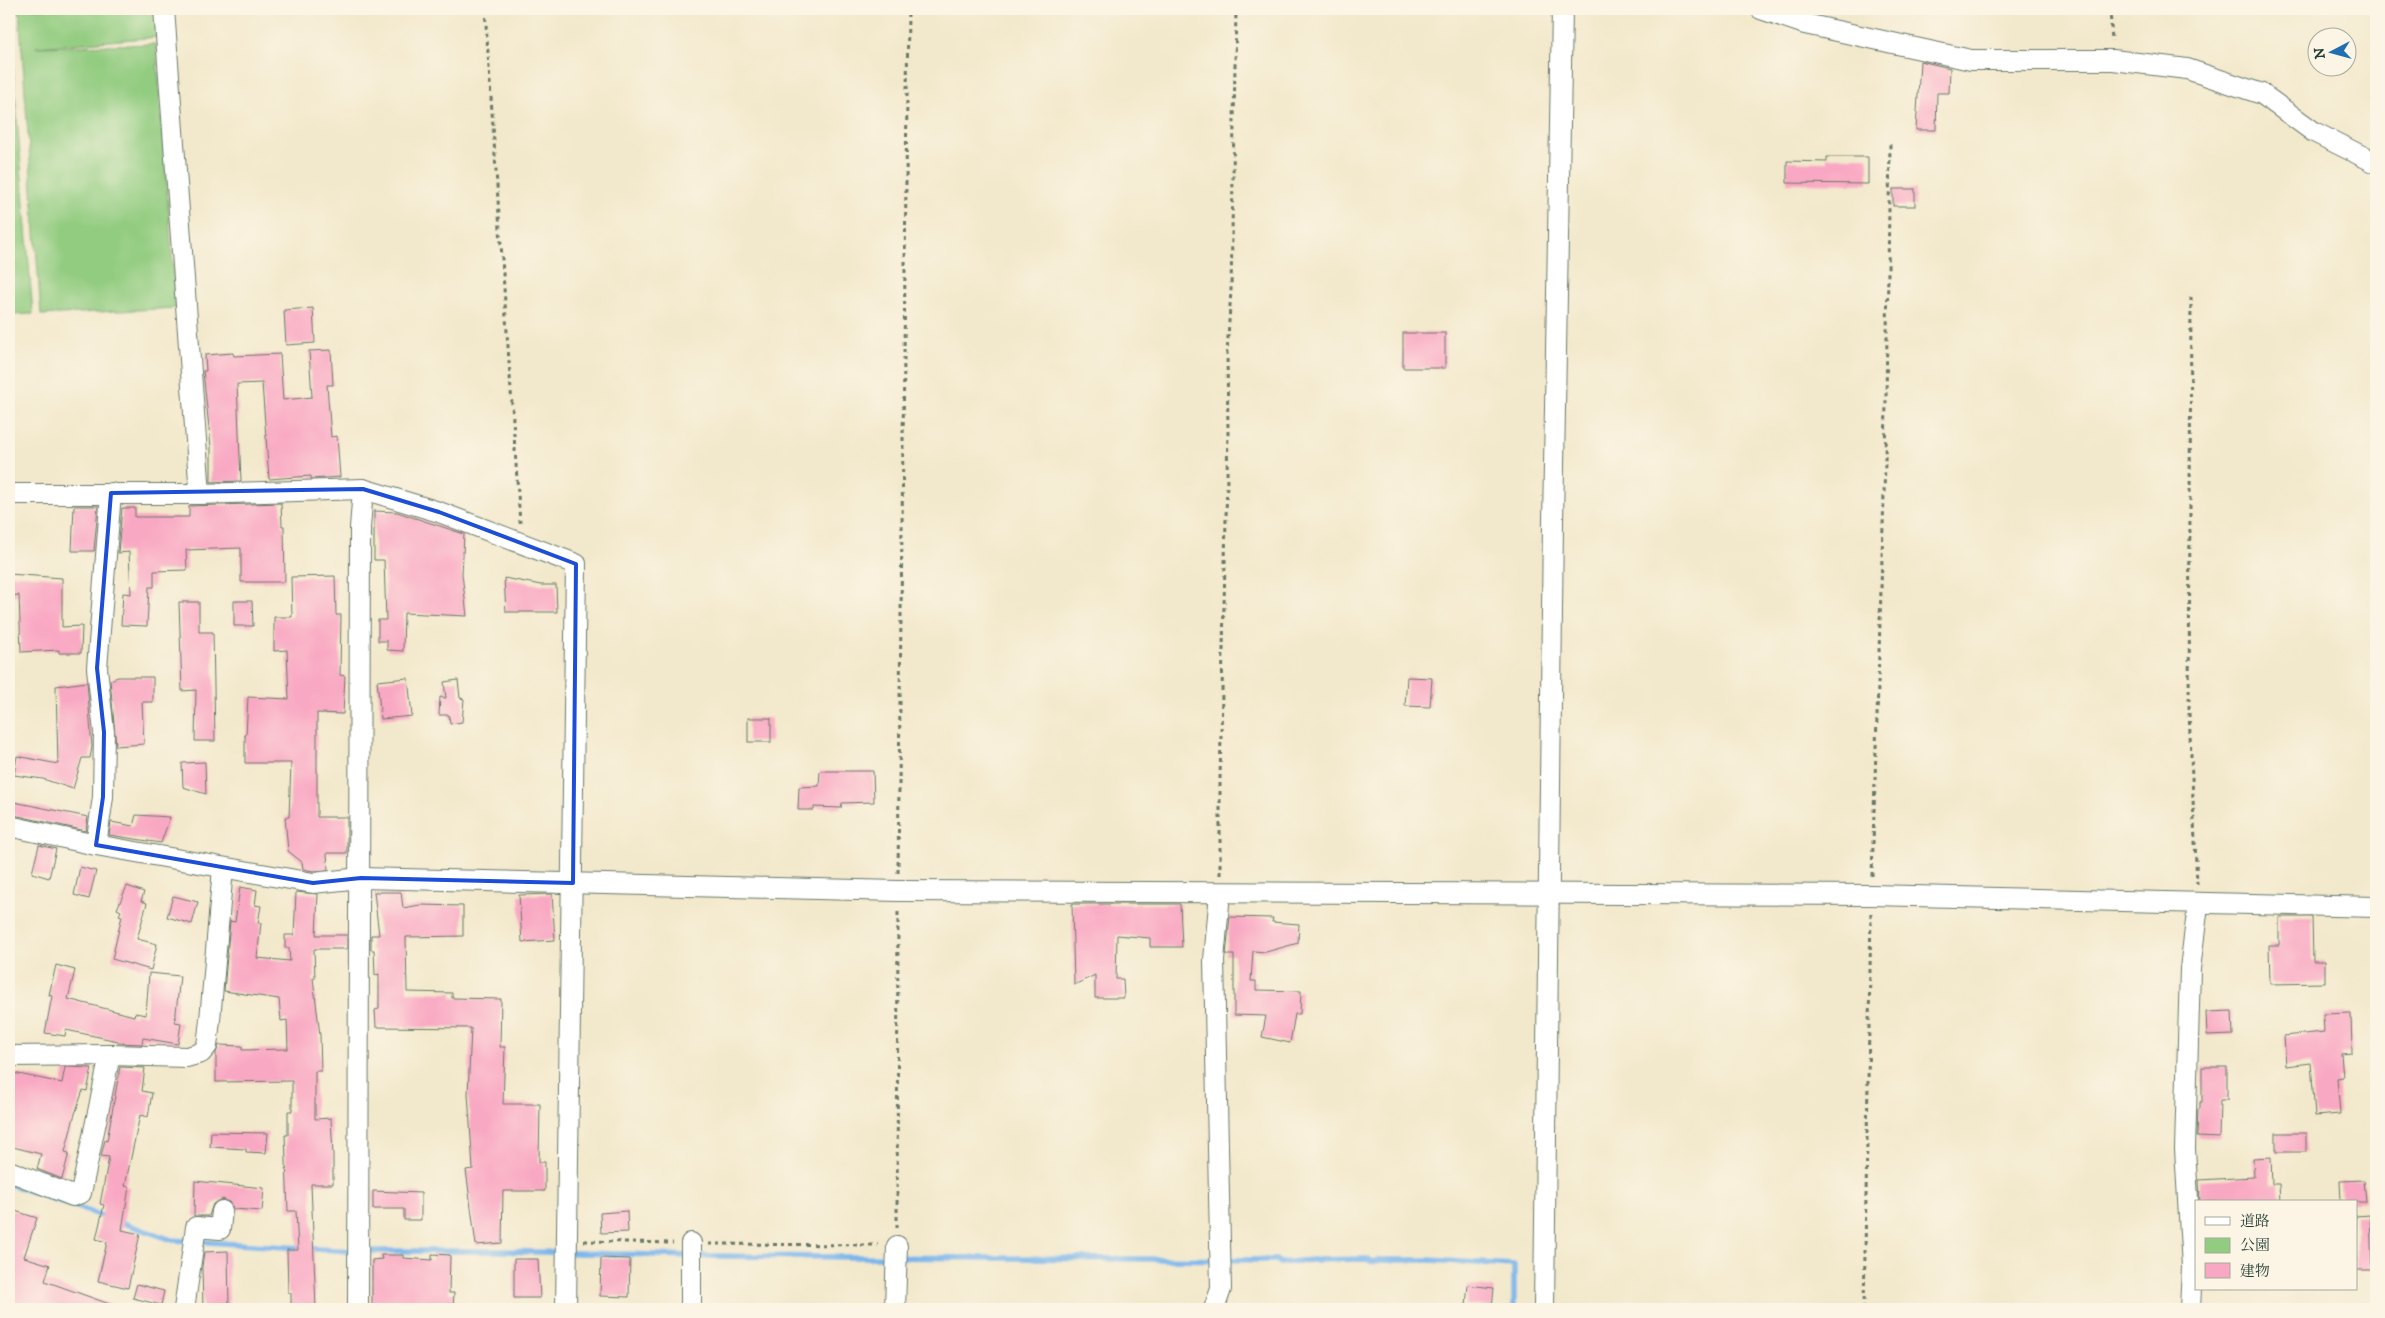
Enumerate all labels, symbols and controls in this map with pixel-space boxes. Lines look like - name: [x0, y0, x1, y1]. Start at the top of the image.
- north arrow: [2308, 28, 2358, 78]
- text: N: [2310, 46, 2330, 60]
- legend: [2195, 1200, 2358, 1290]
- text: 道路: [2240, 1212, 2270, 1231]
- text: 公園: [2240, 1236, 2270, 1255]
- text: 建物: [2240, 1262, 2270, 1281]

